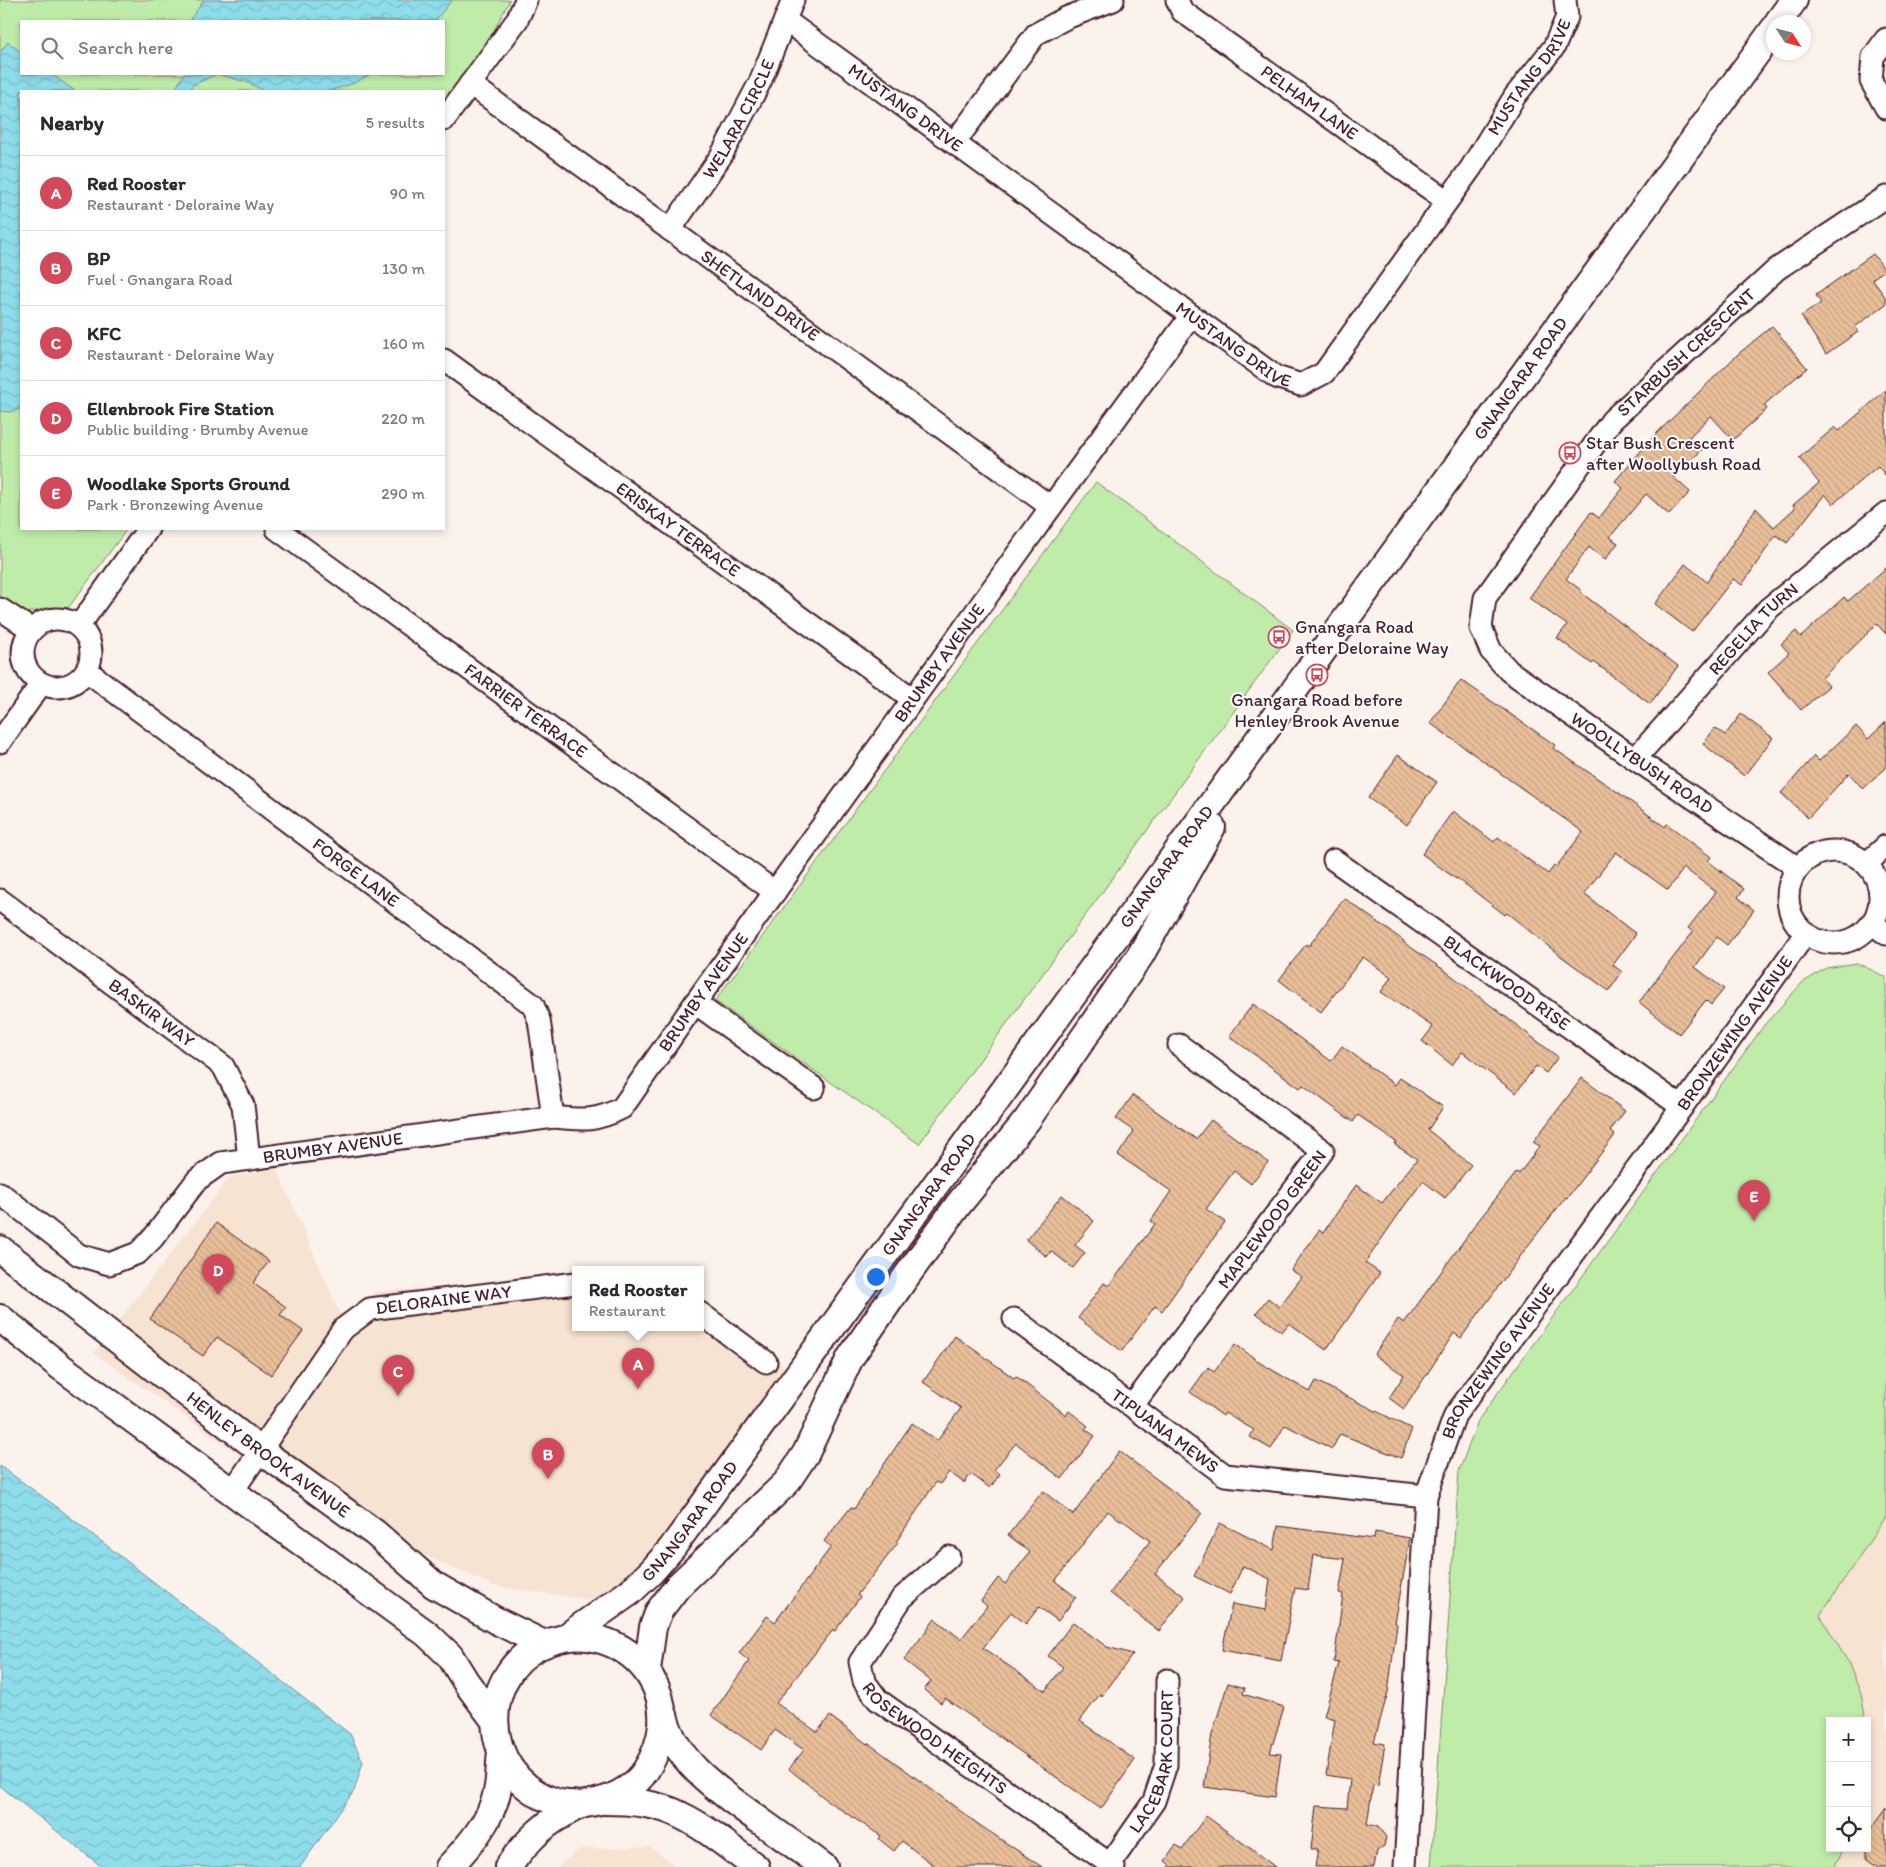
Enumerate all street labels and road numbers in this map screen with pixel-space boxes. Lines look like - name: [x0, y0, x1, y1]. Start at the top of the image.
- street label: MUSTANG DRIVE: [1483, 15, 1576, 139]
- street label: WELARA CIRCLE: [698, 56, 779, 183]
- street label: MUSTANG DRIVE: [844, 59, 967, 157]
- street label: PELHAM LANE: [1257, 60, 1362, 145]
- street label: SHETLAND DRIVE: [696, 245, 824, 346]
- street label: STARBUSH CRESCENT: [1612, 283, 1760, 421]
- street label: MUSTANG DRIVE: [1171, 297, 1294, 392]
- street label: GNANGARA ROAD: [1469, 313, 1572, 444]
- street label: ERISKAY TERRACE: [612, 477, 745, 582]
- street label: REGELIA TURN: [1704, 578, 1803, 680]
- street label: BRUMBY AVENUE: [889, 599, 989, 727]
- street label: FARRIER TERRACE: [460, 658, 592, 763]
- street label: WOOLLYBUSH ROAD: [1566, 707, 1718, 819]
- street label: GNANGARA ROAD: [1114, 801, 1218, 932]
- street label: FORGE LANE: [308, 833, 404, 912]
- street label: BRUMBY AVENUE: [654, 928, 753, 1056]
- street label: BLACKWOOD RISE: [1439, 930, 1575, 1035]
- street label: BRONZEWING AVENUE: [1672, 951, 1797, 1115]
- street label: BASKIR WAY: [104, 974, 200, 1052]
- street label: BRUMBY AVENUE: [261, 1127, 404, 1168]
- street label: GNANGARA ROAD: [877, 1129, 981, 1260]
- street label: MAPLEWOOD GREEN: [1213, 1146, 1331, 1293]
- street label: BRONZEWING AVENUE: [1436, 1279, 1559, 1442]
- street label: DELORAINE WAY: [374, 1280, 514, 1319]
- street label: TIPUANA MEWS: [1107, 1384, 1223, 1478]
- street label: HENLEY BROOK AVENUE: [182, 1386, 355, 1522]
- street label: GNANGARA ROAD: [636, 1456, 743, 1587]
- street label: ROSEWOOD HEIGHTS: [857, 1677, 1012, 1799]
- street label: LACEBARK COURT: [1124, 1690, 1178, 1837]

